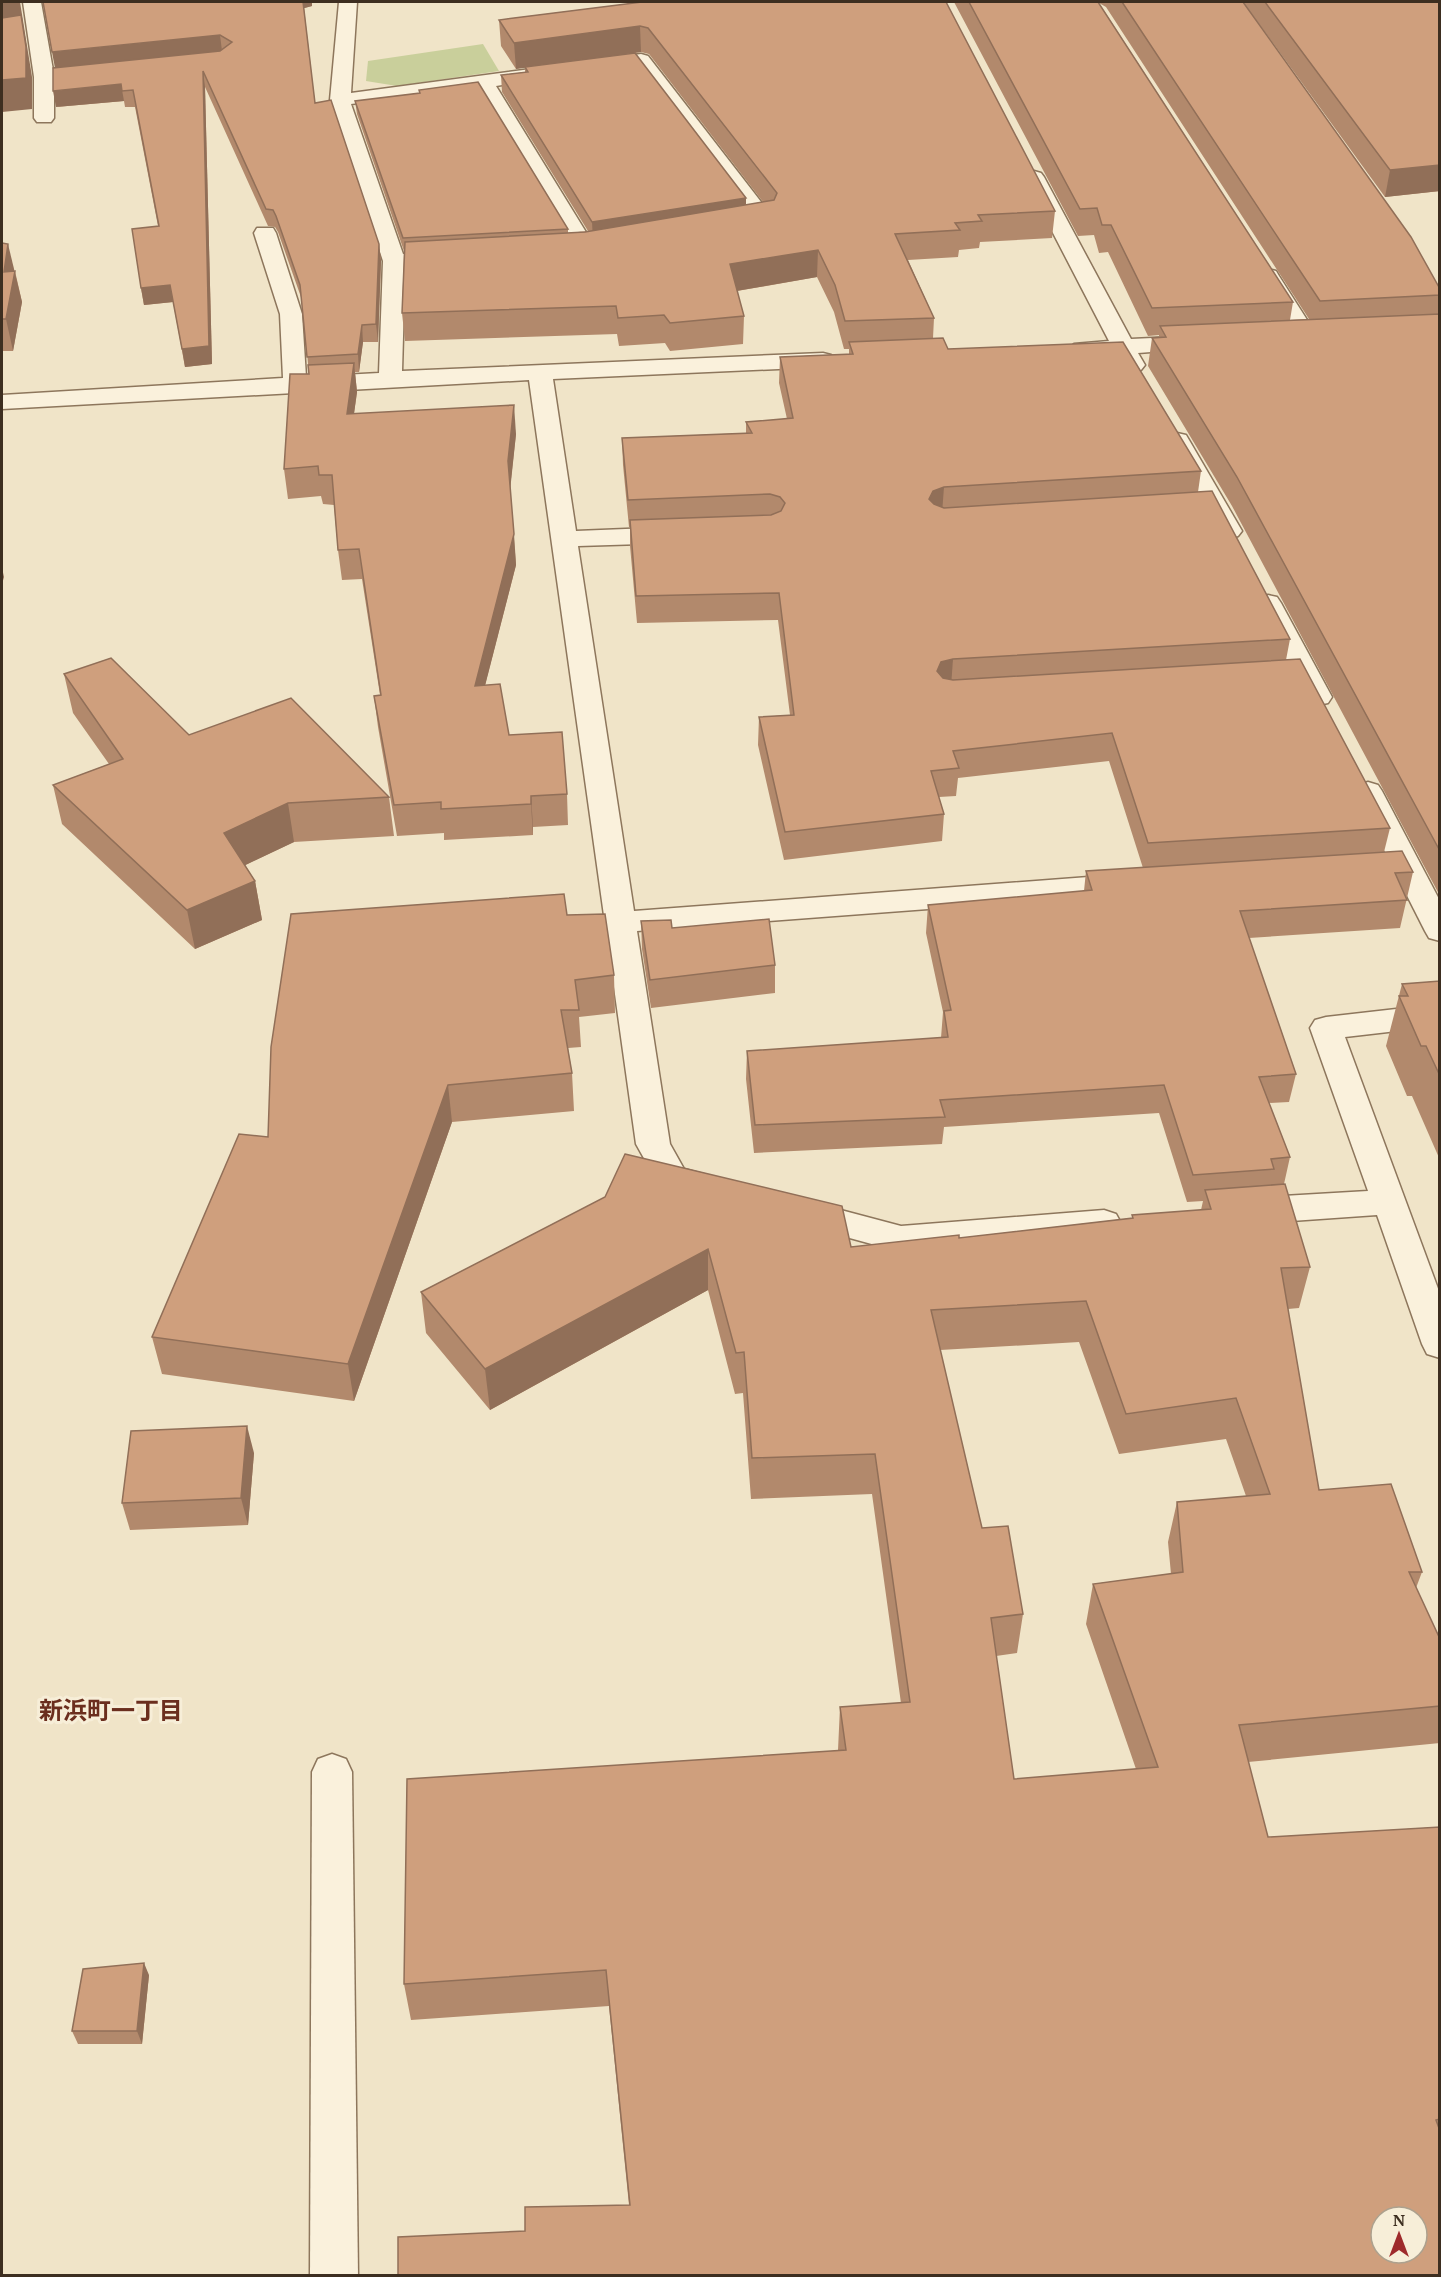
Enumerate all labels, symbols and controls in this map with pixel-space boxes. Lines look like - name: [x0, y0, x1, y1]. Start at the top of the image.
- district label: 新浜町一丁目: [39, 1694, 183, 1726]
- north arrow: [1369, 2205, 1429, 2265]
- text: N: [1393, 2209, 1405, 2231]

